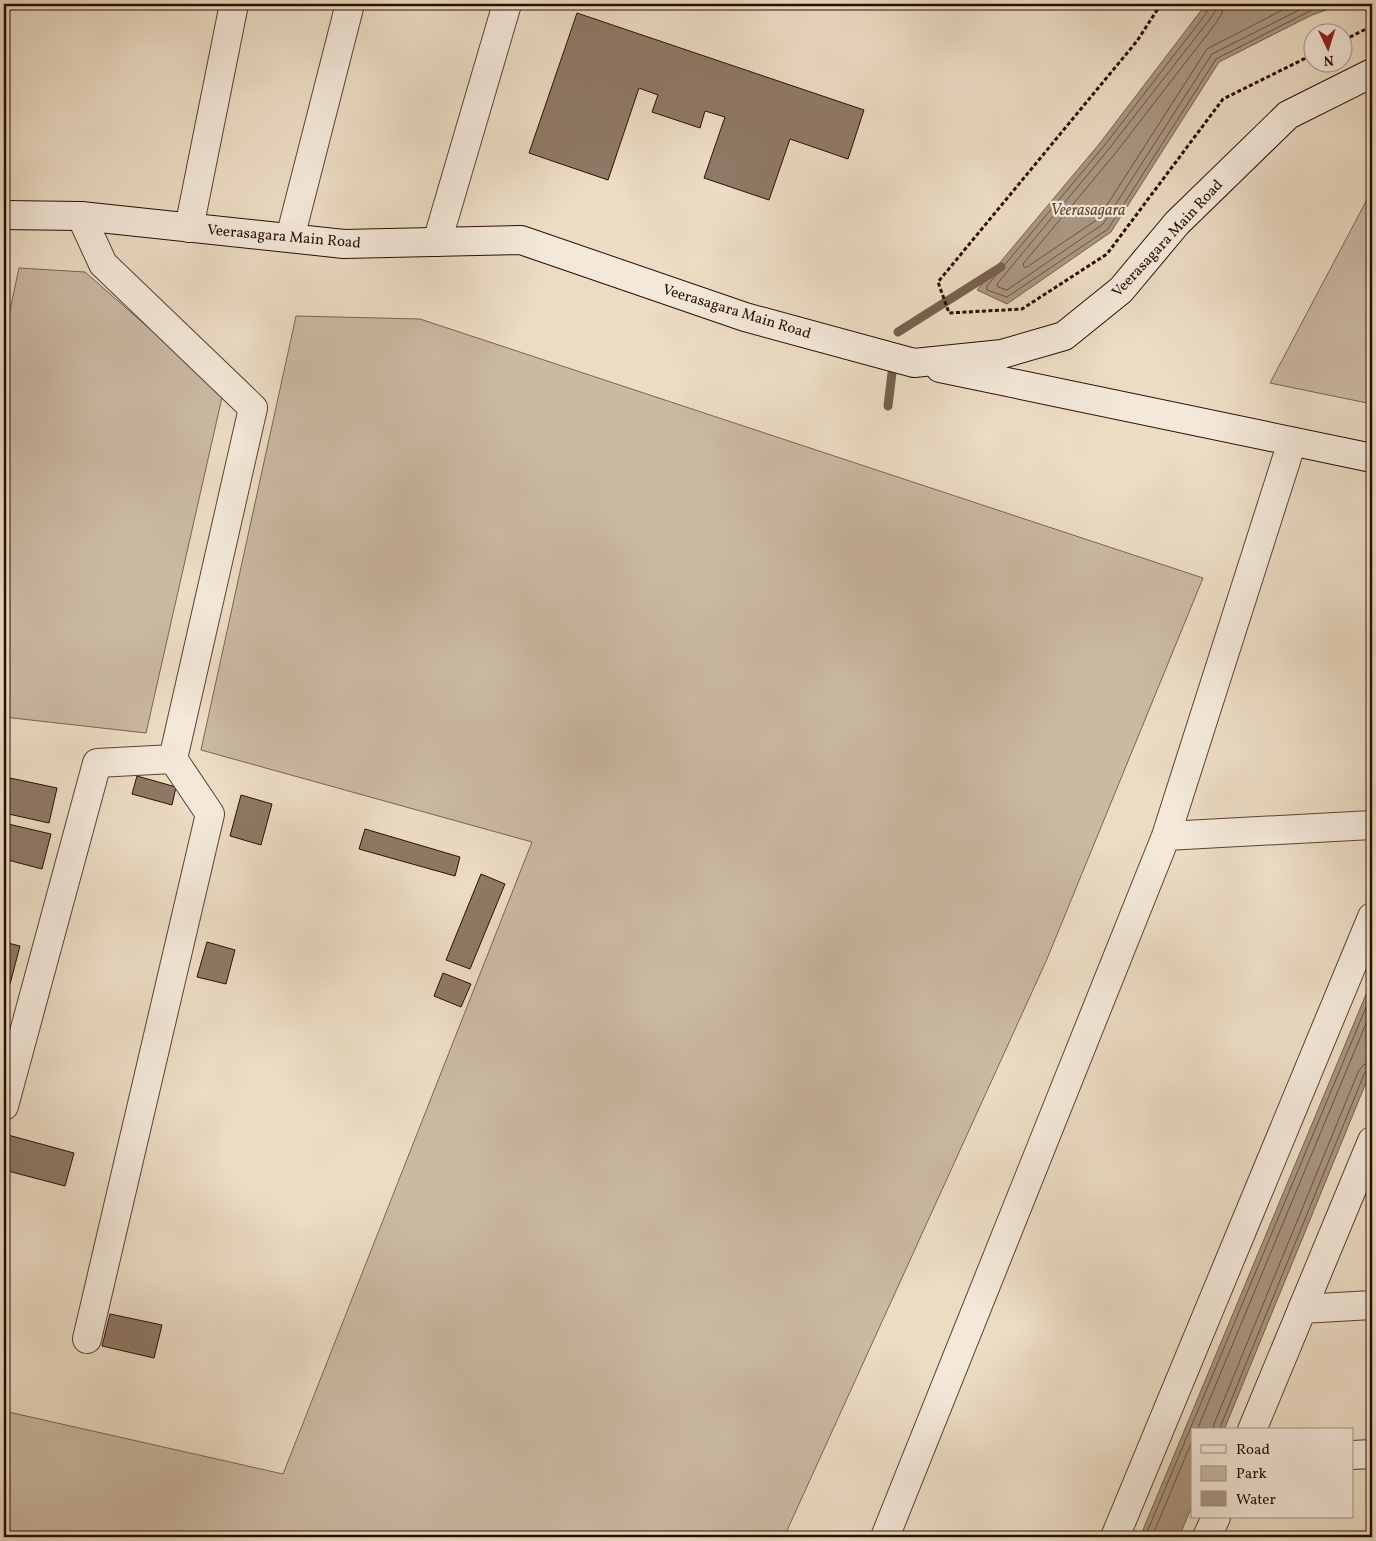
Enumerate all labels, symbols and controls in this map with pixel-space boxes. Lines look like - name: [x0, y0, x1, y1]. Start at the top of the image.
- north arrow: [1304, 22, 1354, 72]
- text: N: [1323, 50, 1335, 69]
- street label: Veerasagara Main Road: [1108, 175, 1228, 303]
- water label: Veerasagara: [1050, 200, 1126, 222]
- street label: Veerasagara Main Road: [206, 220, 362, 255]
- street label: Veerasagara Main Road: [660, 280, 813, 345]
- legend: [1191, 1428, 1354, 1518]
- text: Road: [1236, 1440, 1270, 1461]
- text: Park: [1236, 1464, 1267, 1485]
- text: Water: [1236, 1490, 1276, 1511]

